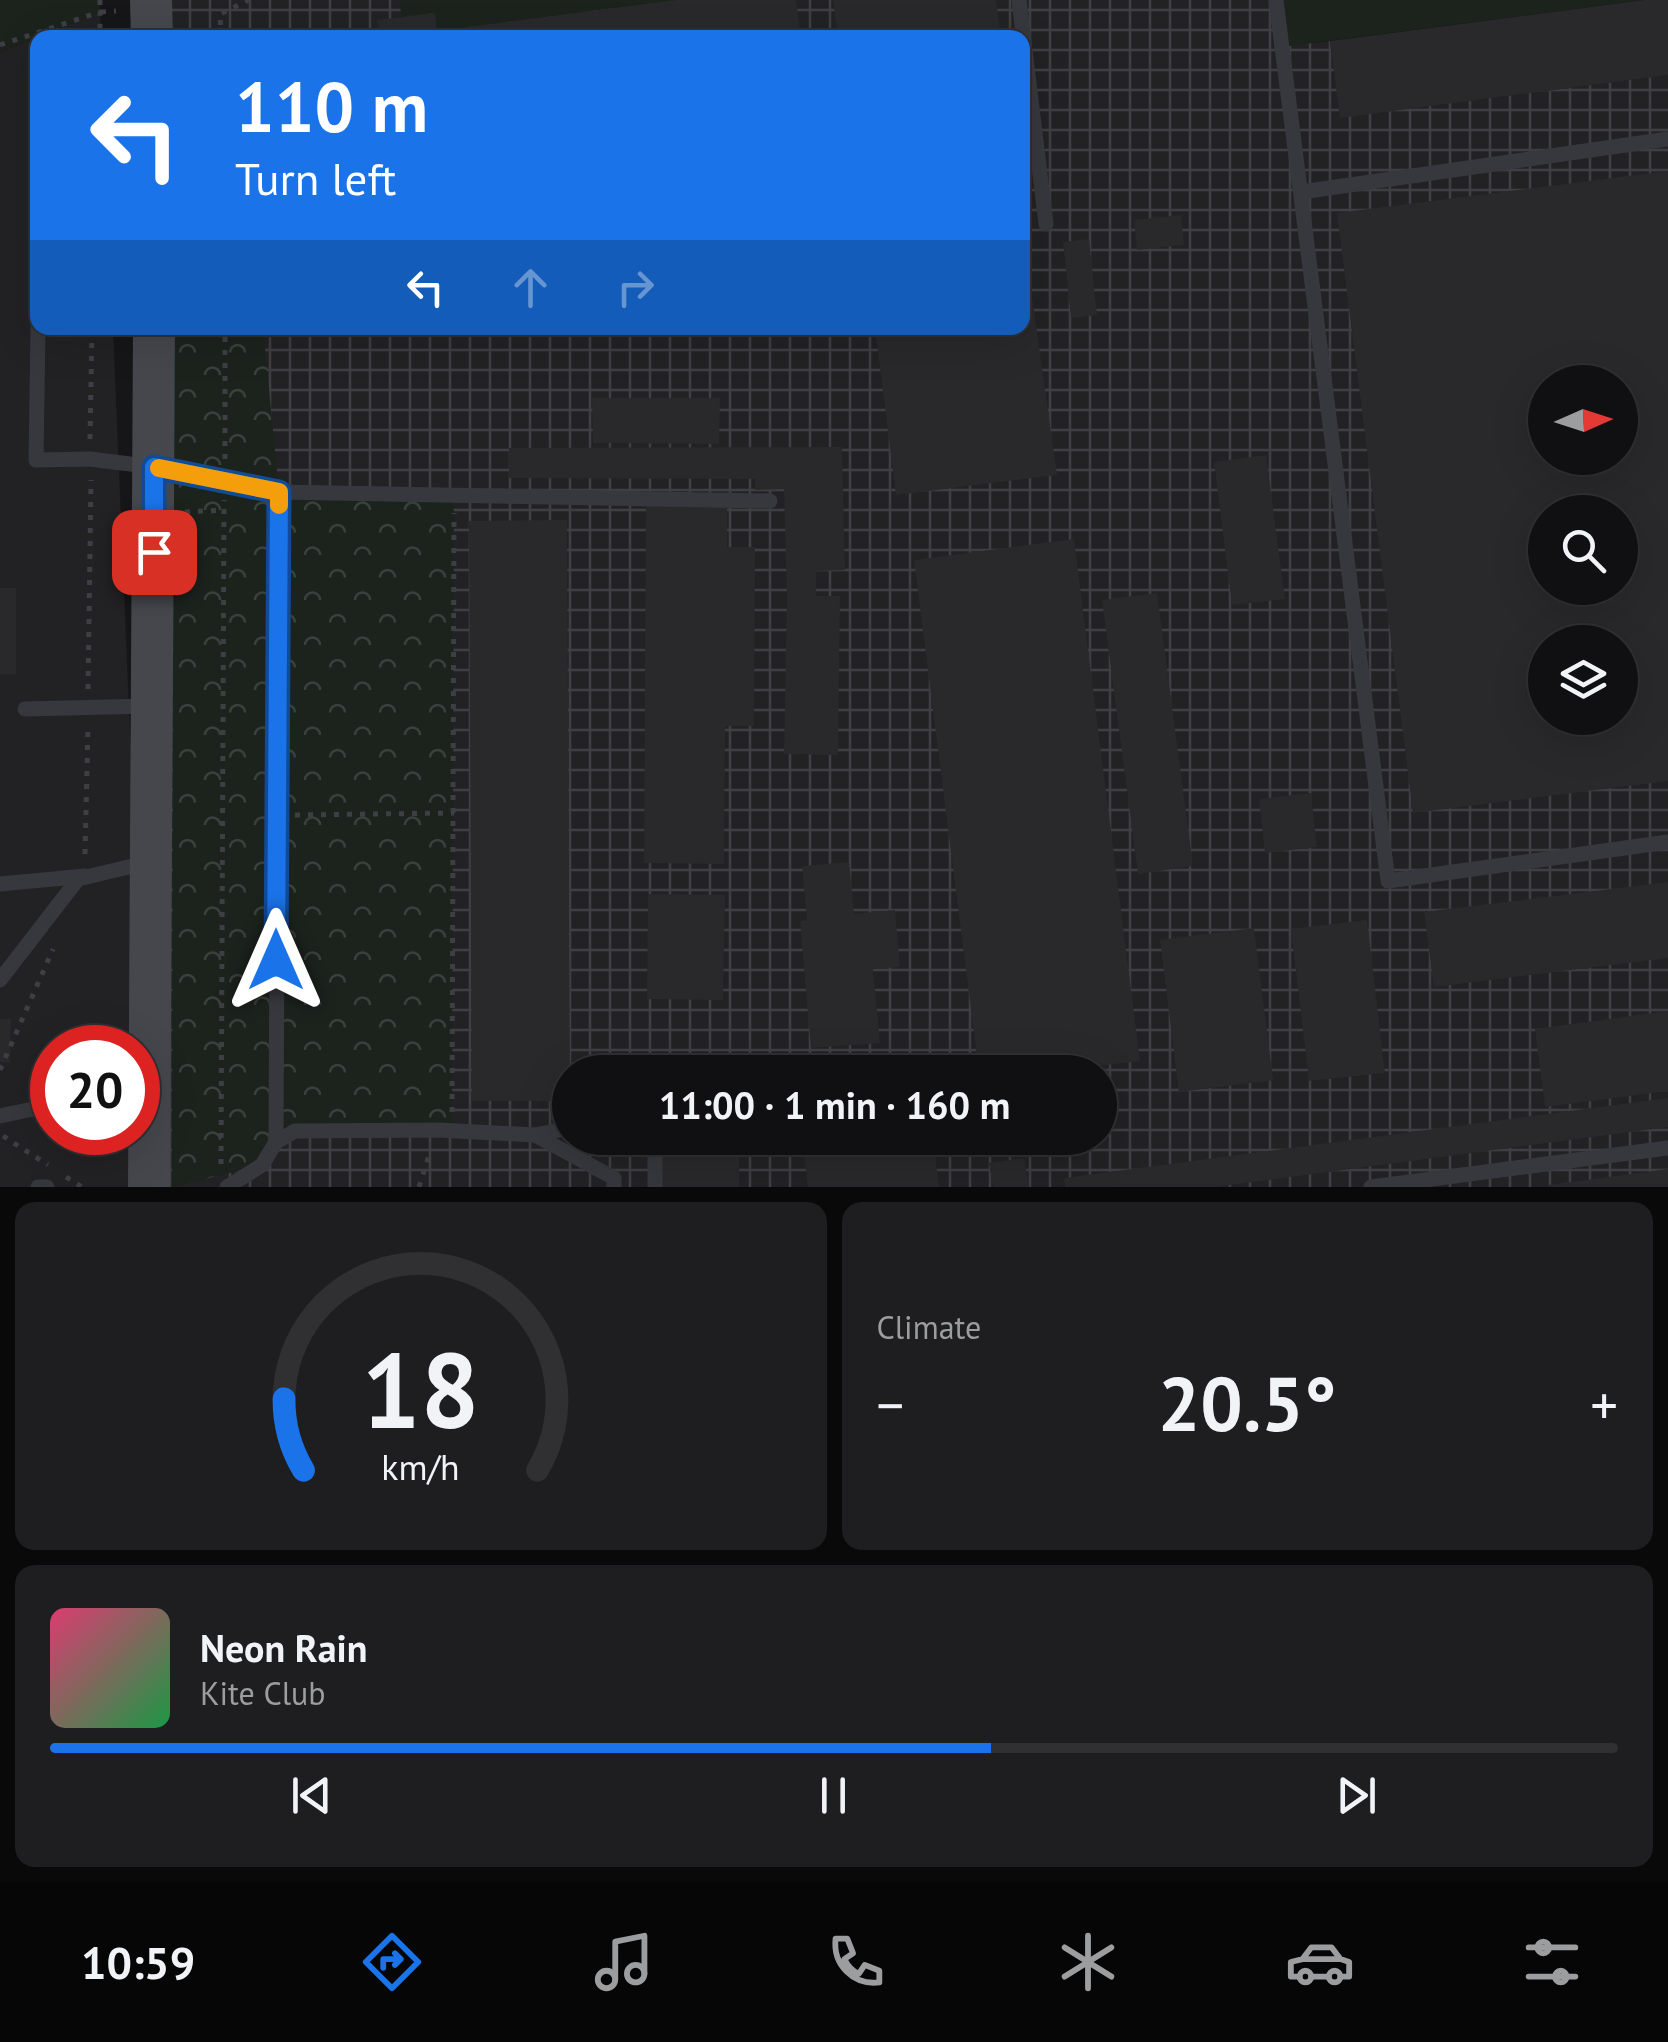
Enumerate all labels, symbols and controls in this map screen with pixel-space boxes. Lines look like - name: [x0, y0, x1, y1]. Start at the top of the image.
- text: 110 m: [235, 61, 428, 151]
- icon: left: [70, 70, 200, 200]
- text: Turn left: [235, 149, 396, 207]
- icon: left: [398, 260, 453, 315]
- icon: ahead: [503, 260, 558, 315]
- icon: right: [608, 260, 663, 315]
- north arrow: [1528, 365, 1638, 475]
- map controls: [1528, 365, 1638, 735]
- button: search: [1528, 495, 1638, 605]
- pin: [112, 510, 197, 595]
- icon: arrive: [127, 525, 182, 580]
- button: layers: [1528, 625, 1638, 735]
- position arrow: [224, 908, 328, 1012]
- speed limit sign: 20: [30, 1025, 160, 1155]
- text: 11:00 · 1 min · 160 m: [659, 1080, 1010, 1129]
- text: Climate: [877, 1306, 981, 1348]
- text: 18: [362, 1322, 480, 1457]
- text: 20.5°: [1158, 1355, 1337, 1452]
- text: −: [877, 1369, 904, 1440]
- text: +: [1590, 1369, 1618, 1440]
- text: km/h: [382, 1444, 460, 1490]
- text: Neon Rain: [200, 1623, 367, 1672]
- text: Kite Club: [200, 1672, 326, 1714]
- icon: previous: [284, 1768, 339, 1823]
- icon: pause: [806, 1768, 861, 1823]
- icon: next: [1329, 1768, 1384, 1823]
- icon: directions: [357, 1927, 427, 1997]
- icon: music: [589, 1927, 659, 1997]
- icon: phone: [821, 1927, 891, 1997]
- icon: climate: [1053, 1927, 1123, 1997]
- icon: car: [1285, 1927, 1355, 1997]
- icon: filters: [1517, 1927, 1587, 1997]
- text: 10:59: [81, 1933, 195, 1991]

